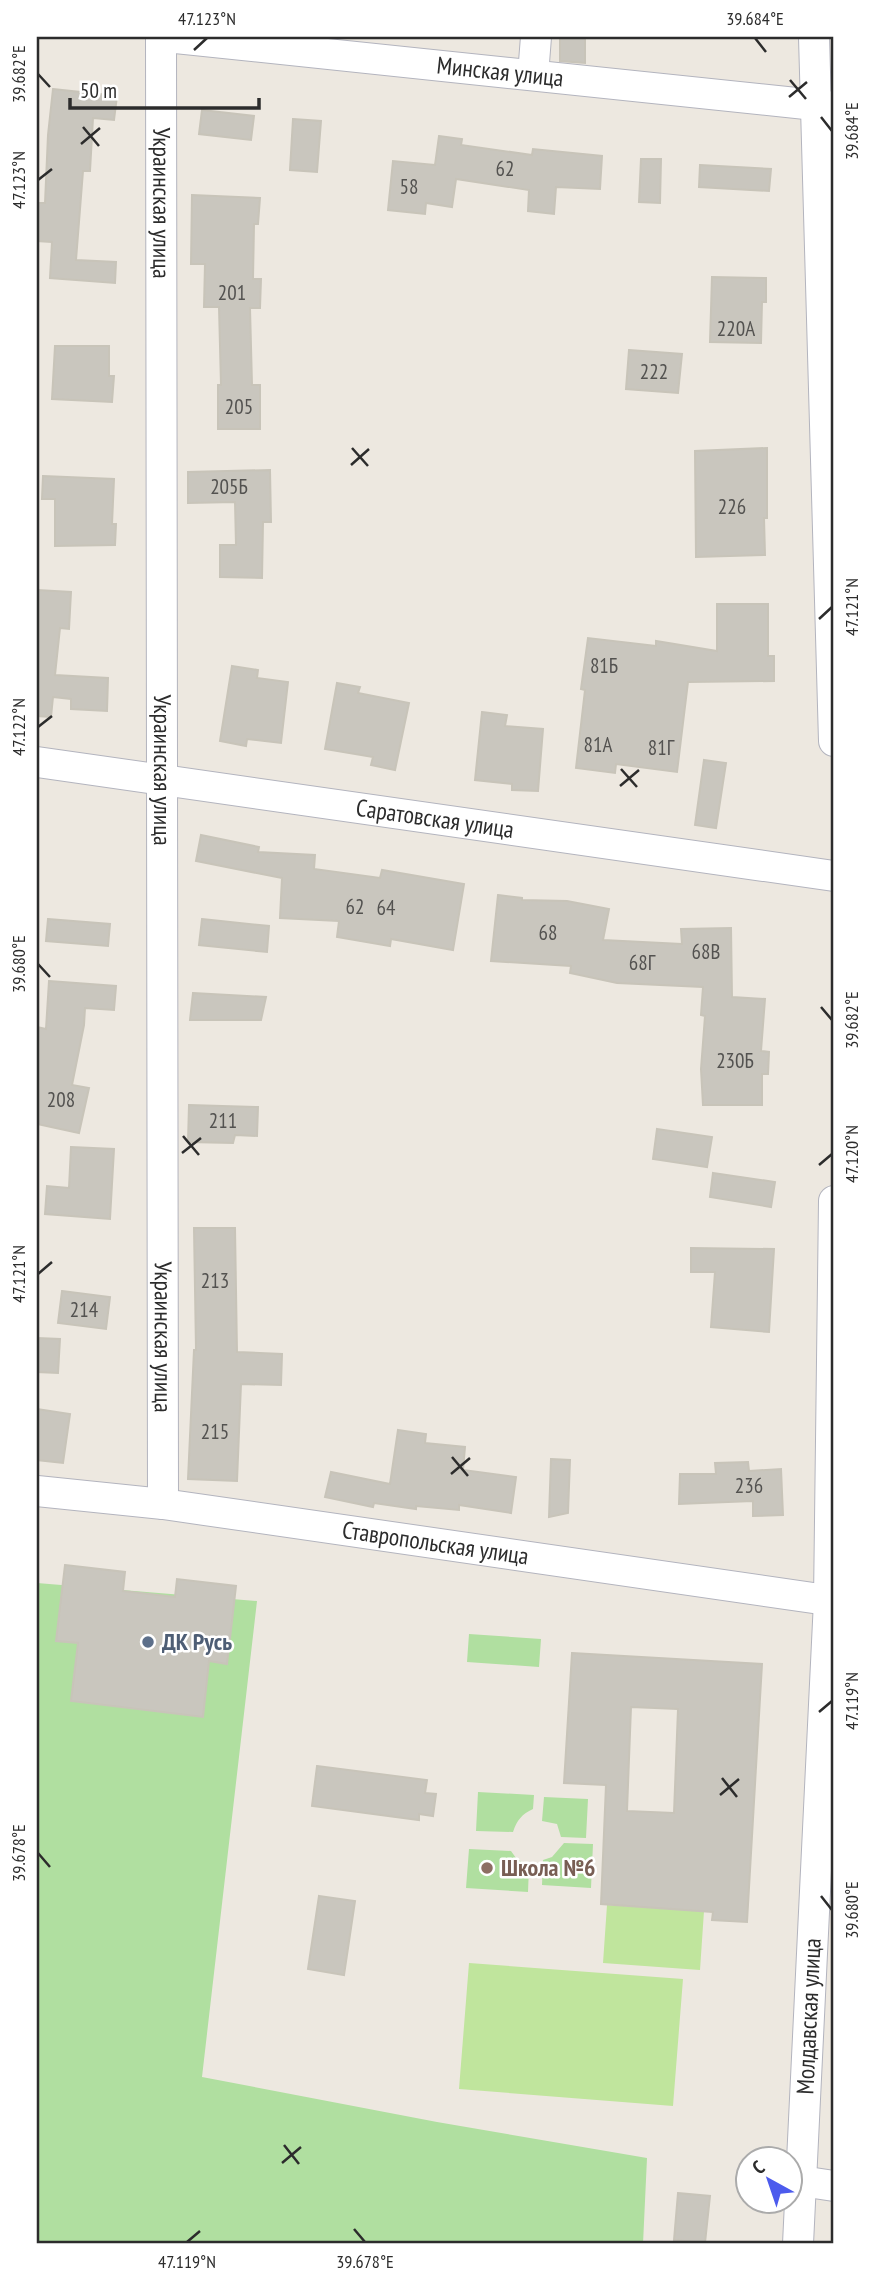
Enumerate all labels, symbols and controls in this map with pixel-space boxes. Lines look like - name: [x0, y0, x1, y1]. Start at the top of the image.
- text: 47.123°N: [178, 7, 236, 30]
- text: 39.684°E: [726, 7, 784, 30]
- text: 39.682°E: [7, 45, 30, 103]
- street label: Минская улица: [435, 49, 565, 94]
- scale bar: [70, 66, 259, 110]
- text: 50 m: [80, 77, 117, 104]
- text: 39.684°E: [840, 102, 863, 160]
- street label: Украинская улица: [146, 127, 177, 279]
- text: 47.123°N: [7, 151, 30, 209]
- house number: 62: [496, 155, 514, 182]
- house number: 58: [400, 173, 418, 200]
- house number: 201: [218, 279, 246, 306]
- house number: 220А: [717, 315, 755, 342]
- house number: 222: [640, 358, 668, 385]
- house number: 205: [225, 393, 253, 420]
- house number: 205Б: [210, 473, 248, 500]
- house number: 226: [718, 493, 746, 520]
- text: 47.121°N: [840, 578, 863, 636]
- house number: 81Б: [590, 652, 618, 679]
- street label: Украинская улица: [147, 694, 178, 846]
- text: 47.122°N: [7, 698, 30, 756]
- house number: 81А: [584, 731, 612, 758]
- house number: 81Г: [648, 734, 675, 761]
- street label: Саратовская улица: [354, 792, 516, 845]
- house number: 62: [346, 893, 364, 920]
- house number: 64: [377, 894, 396, 921]
- house number: 68: [539, 919, 557, 946]
- text: 39.680°E: [7, 935, 30, 993]
- house number: 68В: [692, 938, 720, 965]
- house number: 68Г: [629, 949, 656, 976]
- text: 39.682°E: [840, 991, 863, 1049]
- house number: 230Б: [716, 1047, 754, 1074]
- house number: 208: [47, 1086, 75, 1113]
- house number: 211: [209, 1107, 237, 1134]
- text: 47.120°N: [840, 1125, 863, 1183]
- text: 47.121°N: [7, 1245, 30, 1303]
- street label: Украинская улица: [148, 1261, 179, 1413]
- house number: 213: [201, 1267, 229, 1294]
- house number: 214: [70, 1296, 99, 1323]
- house number: 215: [201, 1418, 229, 1445]
- house number: 236: [735, 1472, 763, 1499]
- street label: Ставропольская улица: [340, 1514, 531, 1572]
- place label: ДК Русь: [162, 1626, 232, 1657]
- marker: ДК Русь: [140, 1634, 156, 1650]
- text: 47.119°N: [840, 1672, 863, 1730]
- text: 39.678°E: [7, 1824, 30, 1882]
- place label: Школа №6: [501, 1852, 595, 1883]
- marker: Школа №6: [479, 1860, 495, 1876]
- text: 39.680°E: [840, 1881, 863, 1939]
- street label: Молдавская улица: [789, 1937, 828, 2095]
- north arrow: [734, 2144, 804, 2214]
- text: С: [747, 2155, 769, 2179]
- text: 47.119°N: [158, 2250, 216, 2273]
- text: 39.678°E: [336, 2250, 394, 2273]

